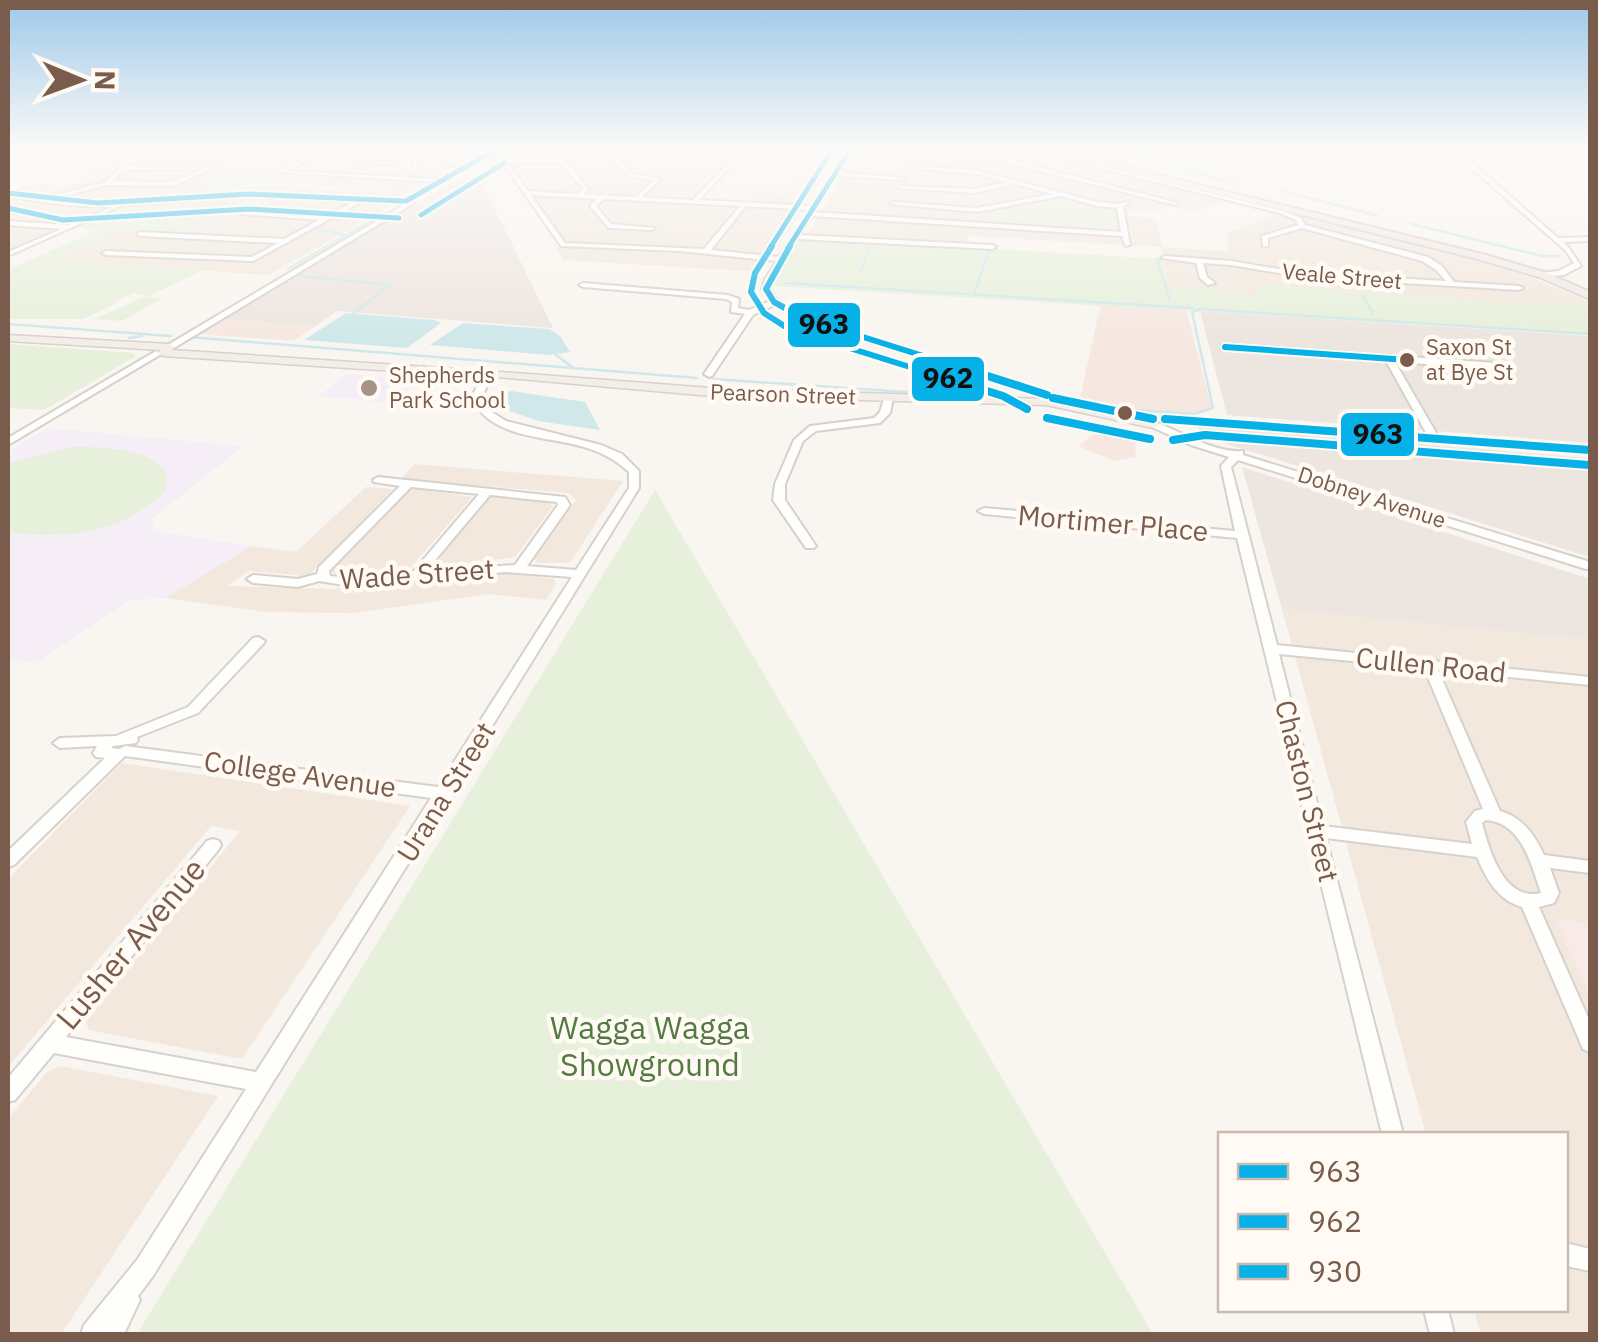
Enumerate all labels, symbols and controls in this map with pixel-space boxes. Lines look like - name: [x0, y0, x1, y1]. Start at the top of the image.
- north arrow: [30, 30, 130, 130]
- text: N: [87, 70, 124, 91]
- street label: Veale Street: [1281, 256, 1403, 295]
- line badge: 963: [786, 301, 862, 349]
- text: 963: [799, 305, 849, 342]
- place label: Saxon St at Bye St: [1426, 332, 1513, 386]
- marker: Saxon St at Bye St: [1397, 350, 1417, 370]
- line badge: 962: [910, 355, 986, 403]
- text: 962: [923, 359, 973, 396]
- place label: Shepherds Park School: [389, 360, 506, 414]
- street label: Pearson Street: [710, 376, 856, 411]
- marker: Shepherds Park School: [358, 377, 380, 399]
- unlabelled marker: [1115, 403, 1135, 423]
- line badge: 963: [1339, 411, 1416, 458]
- text: 963: [1353, 415, 1403, 452]
- street label: Dobney Avenue: [1294, 459, 1450, 534]
- street label: Mortimer Place: [1016, 496, 1210, 549]
- street label: Wade Street: [339, 550, 495, 597]
- street label: Cullen Road: [1354, 638, 1508, 691]
- street label: Chaston Street: [1267, 696, 1348, 886]
- street label: Urana Street: [388, 715, 503, 869]
- street label: College Avenue: [202, 742, 399, 805]
- street label: Lusher Avenue: [46, 849, 214, 1038]
- park label: Wagga Wagga Showground: [550, 1006, 750, 1085]
- legend: [1218, 1132, 1568, 1312]
- text: 963: [1308, 1151, 1362, 1190]
- text: 962: [1308, 1201, 1362, 1240]
- text: 930: [1308, 1251, 1362, 1290]

